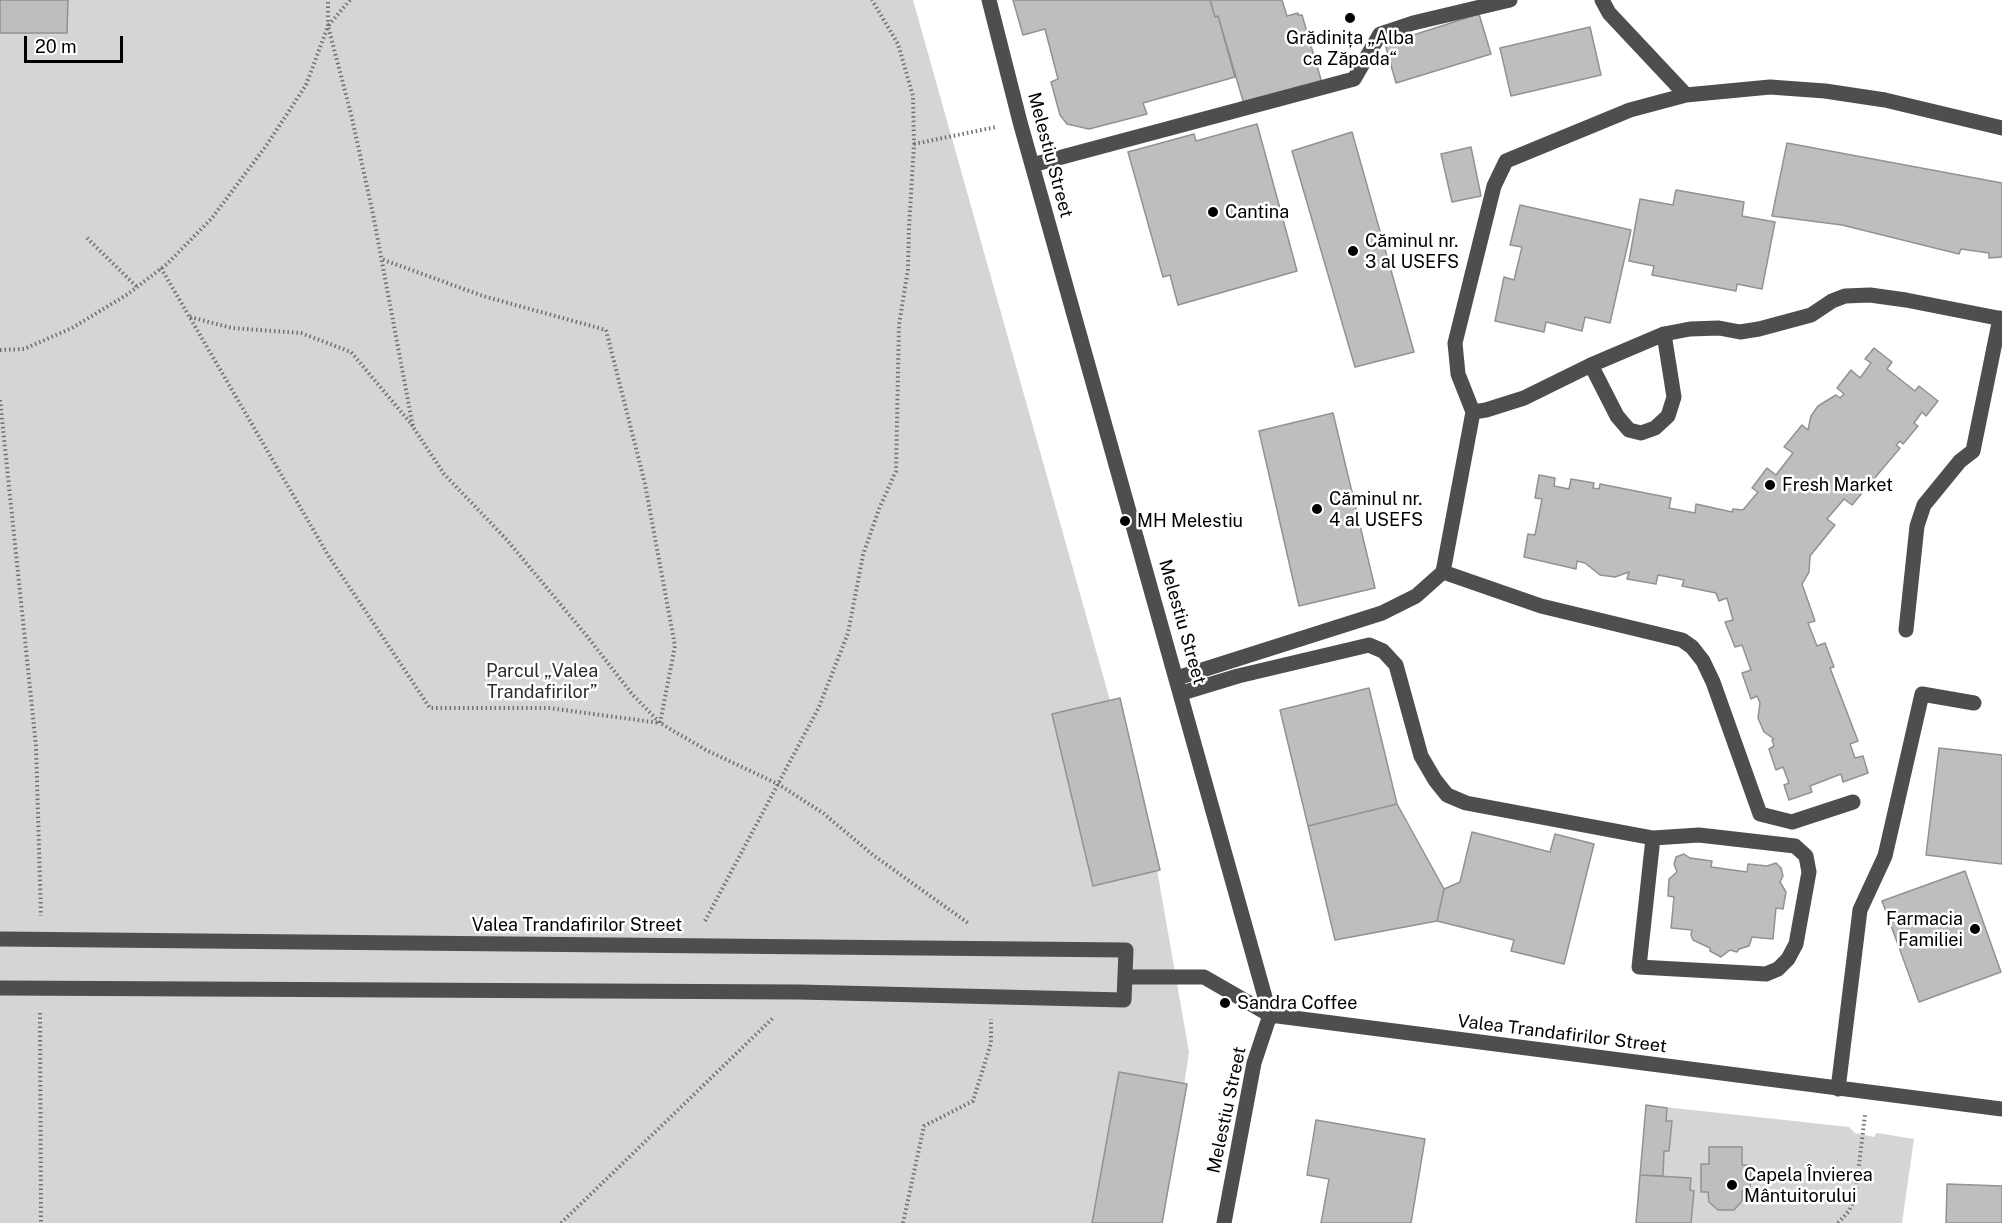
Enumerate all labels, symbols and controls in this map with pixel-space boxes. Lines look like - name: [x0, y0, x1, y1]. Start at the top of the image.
- marker: Grădinița „Alba ca Zăpada“: [1343, 11, 1357, 25]
- scale bar: [27, 24, 126, 62]
- place label: Grădinița „Alba ca Zăpada“: [1286, 27, 1414, 70]
- text: 20 m: [35, 36, 77, 57]
- street label: Melestiu Street: [1023, 90, 1077, 220]
- place label: Cantina: [1225, 201, 1289, 223]
- marker: Cantina: [1206, 205, 1220, 219]
- place label: Căminul nr. 3 al USEFS: [1365, 230, 1459, 272]
- marker: Căminul nr. 3 al USEFS: [1346, 244, 1360, 258]
- place label: Fresh Market: [1782, 474, 1893, 496]
- marker: Fresh Market: [1763, 478, 1777, 492]
- place label: Căminul nr. 4 al USEFS: [1329, 488, 1423, 530]
- marker: Căminul nr. 4 al USEFS: [1310, 502, 1324, 516]
- place label: MH Melestiu: [1137, 510, 1243, 532]
- marker: MH Melestiu: [1118, 514, 1132, 528]
- street label: Melestiu Street: [1154, 557, 1210, 687]
- park label: Parcul „Valea Trandafirilor”: [486, 660, 598, 702]
- place label: Farmacia Familiei: [1886, 908, 1963, 950]
- street label: Valea Trandafirilor Street: [472, 914, 682, 936]
- marker: Farmacia Familiei: [1968, 922, 1982, 936]
- place label: Sandra Coffee: [1237, 992, 1358, 1014]
- marker: Sandra Coffee: [1218, 996, 1232, 1010]
- street label: Valea Trandafirilor Street: [1456, 1010, 1668, 1058]
- street label: Melestiu Street: [1203, 1045, 1251, 1175]
- place label: Capela Învierea Mântuitorului: [1744, 1164, 1873, 1206]
- marker: Capela Învierea Mântuitorului: [1725, 1178, 1739, 1192]

